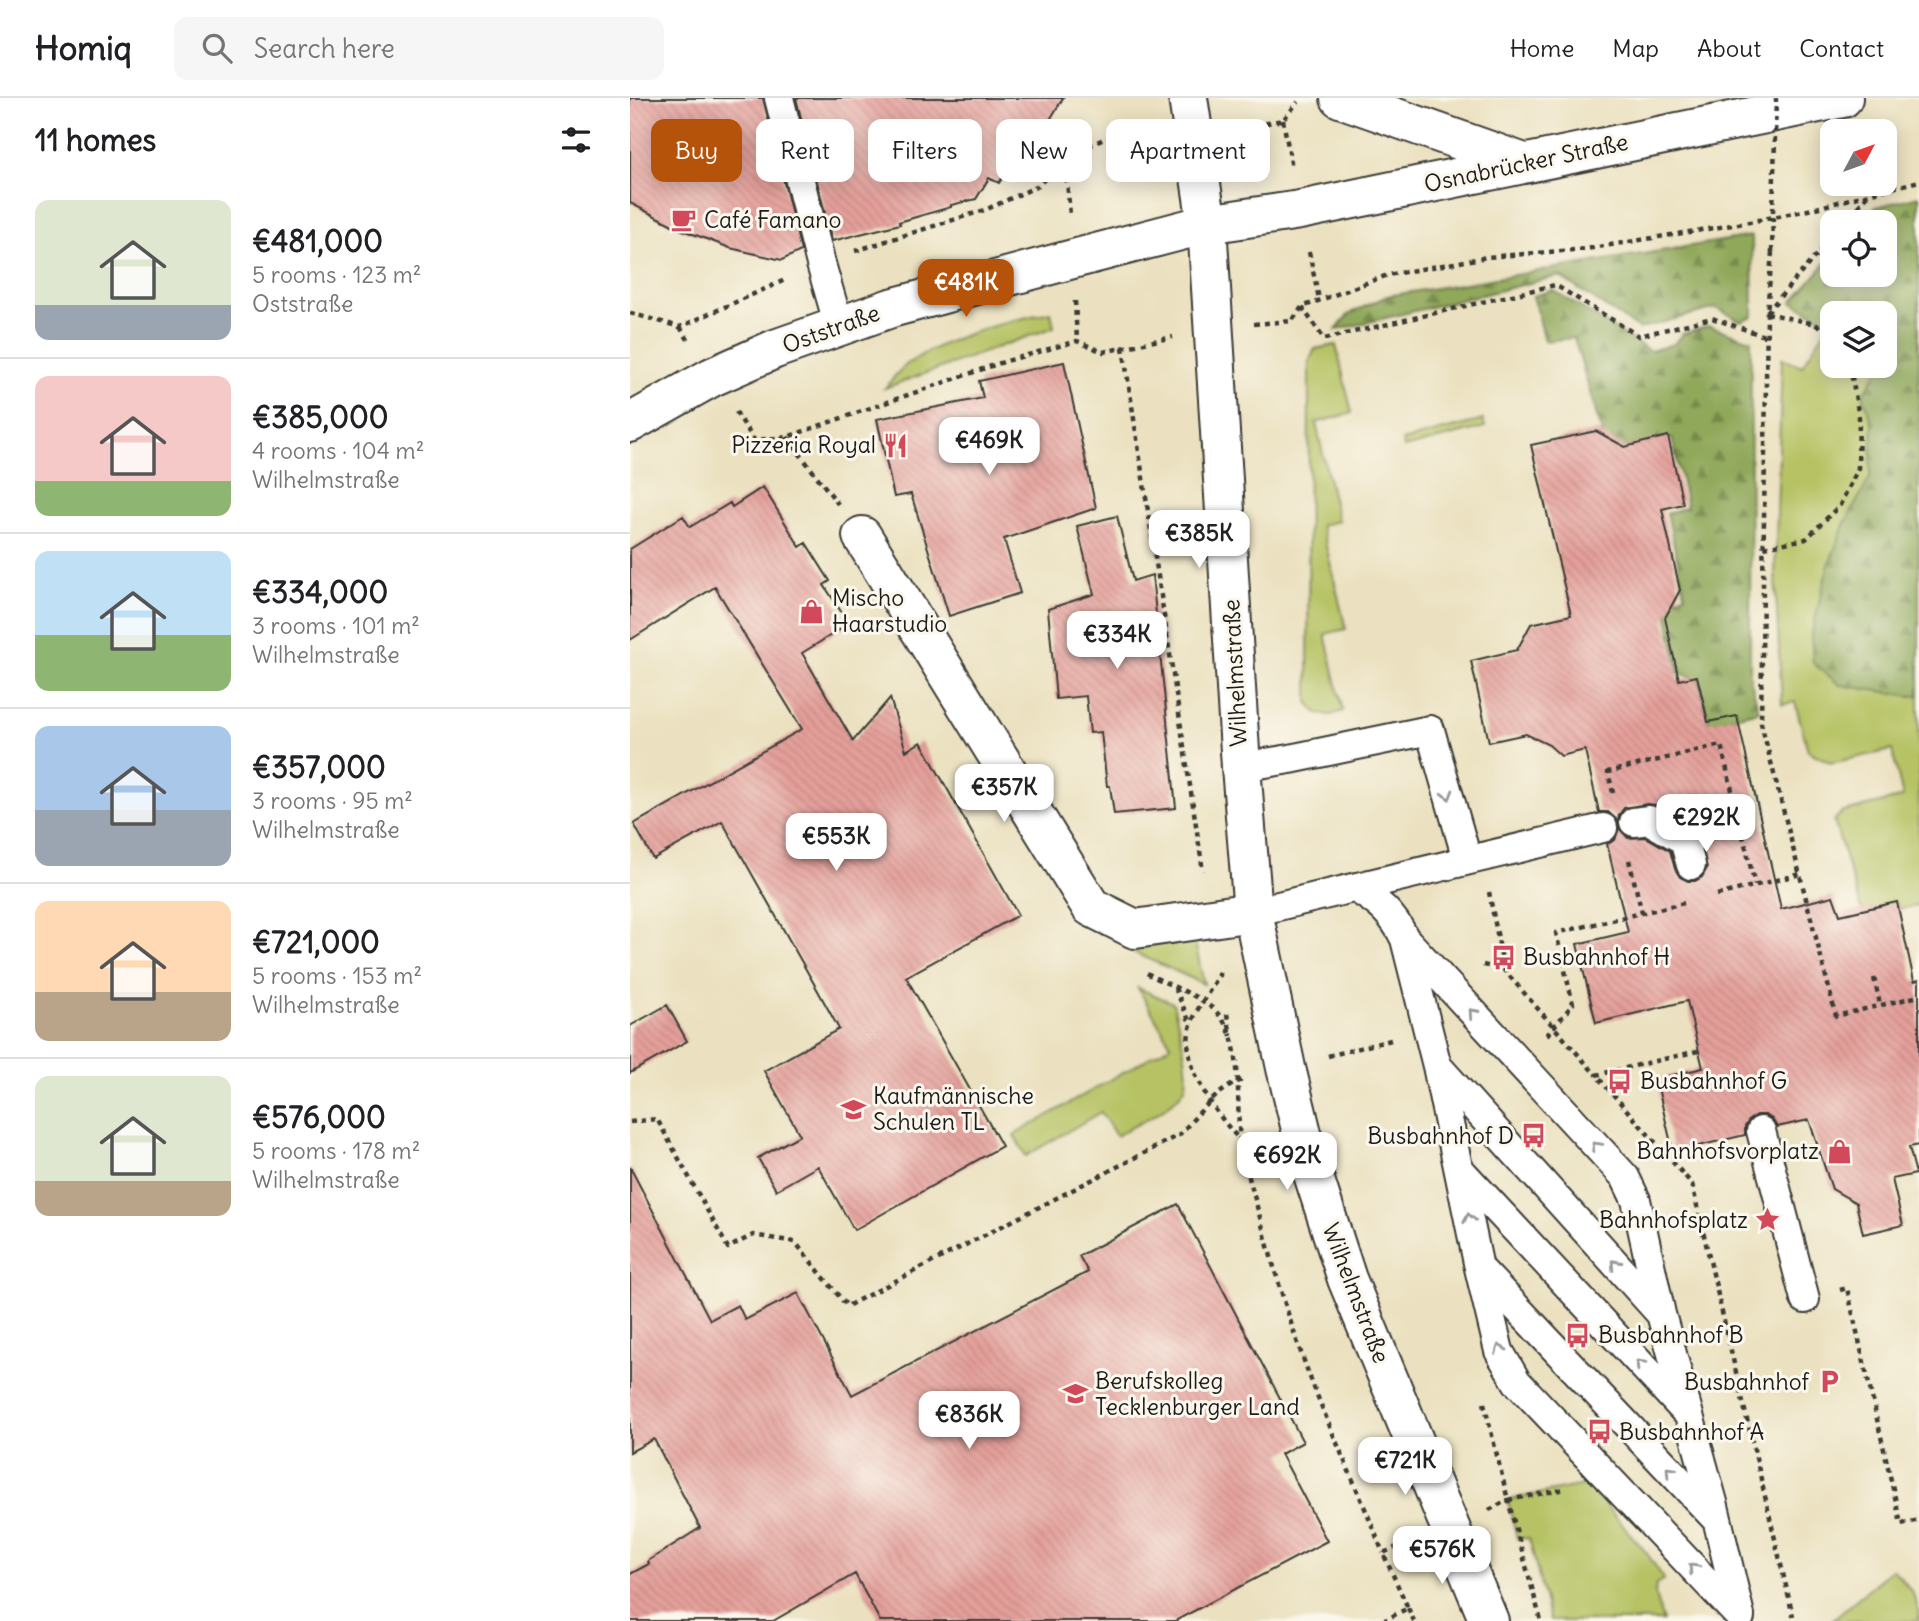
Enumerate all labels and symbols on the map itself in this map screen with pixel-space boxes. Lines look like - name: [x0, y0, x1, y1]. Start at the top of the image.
- north arrow: [1820, 119, 1897, 196]
- street label: Osnabrücker Straße: [1421, 127, 1631, 198]
- place label: Café Famano: [704, 205, 842, 234]
- cafe icon: Café Famano: [670, 206, 698, 234]
- pin: €481K: [917, 260, 1015, 319]
- street label: Oststraße: [778, 298, 883, 359]
- pin: €469K: [940, 418, 1038, 477]
- place label: Pizzeria Royal: [731, 430, 876, 459]
- restaurant icon: Pizzeria Royal: [882, 431, 910, 459]
- pin: €385K: [1150, 510, 1248, 570]
- place label: Mischo Haarstudio: [832, 583, 947, 638]
- shop icon: Mischo Haarstudio: [798, 597, 826, 625]
- street label: Wilhelmstraße: [1216, 599, 1253, 747]
- pin: €334K: [1068, 612, 1166, 671]
- pin: €357K: [955, 764, 1053, 824]
- one-way arrow: [1440, 789, 1455, 801]
- pin: €292K: [1657, 794, 1755, 854]
- pin: €553K: [787, 814, 885, 873]
- place label: Busbahnhof H: [1523, 942, 1670, 971]
- bus stop icon: Busbahnhof H: [1489, 943, 1517, 971]
- one-way arrow: [1469, 1008, 1481, 1021]
- place label: Busbahnhof G: [1640, 1066, 1787, 1095]
- bus stop icon: Busbahnhof G: [1606, 1067, 1634, 1095]
- place label: Kaufmännische Schulen TL: [873, 1081, 1034, 1136]
- school or university icon: Kaufmännische Schulen TL: [839, 1095, 867, 1123]
- place label: Busbahnhof D: [1367, 1121, 1514, 1150]
- bus stop icon: Busbahnhof D: [1520, 1122, 1548, 1150]
- pin: €692K: [1238, 1132, 1336, 1192]
- place label: Bahnhofsvorplatz: [1637, 1136, 1819, 1165]
- shop icon: Bahnhofsvorplatz: [1825, 1137, 1853, 1165]
- one-way arrow: [1591, 1141, 1604, 1154]
- place label: Bahnhofsplatz: [1599, 1205, 1748, 1234]
- place icon: Bahnhofsplatz: [1754, 1206, 1782, 1234]
- one-way arrow: [1462, 1212, 1477, 1224]
- street label: Wilhelmstraße: [1316, 1219, 1396, 1367]
- one-way arrow: [1611, 1259, 1623, 1272]
- place label: Busbahnhof B: [1598, 1320, 1744, 1349]
- bus stop icon: Busbahnhof B: [1564, 1321, 1592, 1349]
- one-way arrow: [1495, 1344, 1509, 1356]
- one-way arrow: [1636, 1359, 1648, 1372]
- place label: Berufskolleg Tecklenburger Land: [1095, 1366, 1300, 1421]
- place label: Busbahnhof: [1684, 1367, 1809, 1396]
- parking icon: Busbahnhof: [1815, 1368, 1843, 1396]
- school or university icon: Berufskolleg Tecklenburger Land: [1061, 1380, 1089, 1408]
- pin: €836K: [920, 1392, 1018, 1451]
- place label: Busbahnhof A: [1619, 1417, 1764, 1446]
- bus stop icon: Busbahnhof A: [1585, 1418, 1613, 1446]
- pin: €721K: [1356, 1438, 1454, 1497]
- one-way arrow: [1666, 1466, 1679, 1479]
- pin: €576K: [1393, 1526, 1491, 1586]
- one-way arrow: [1689, 1563, 1702, 1576]

